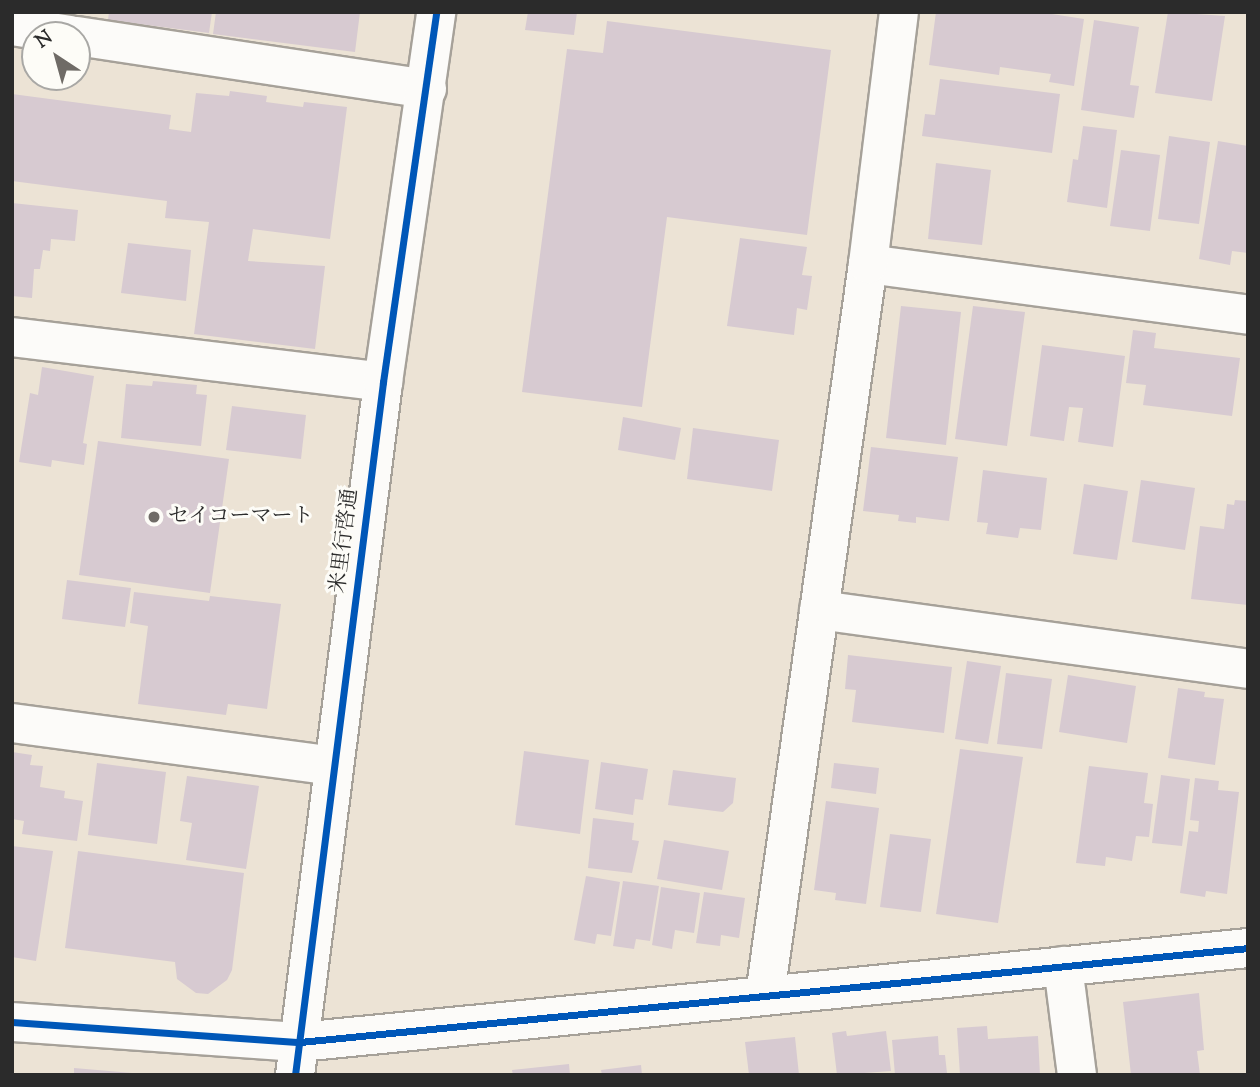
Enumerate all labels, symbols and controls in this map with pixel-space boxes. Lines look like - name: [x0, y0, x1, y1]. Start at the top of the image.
- north arrow: [21, 21, 91, 91]
- text: N: [30, 25, 59, 56]
- street label: 米里行啓通: [326, 487, 364, 595]
- place label: セイコーマート: [168, 504, 315, 530]
- marker: セイコーマート: [146, 509, 162, 525]

